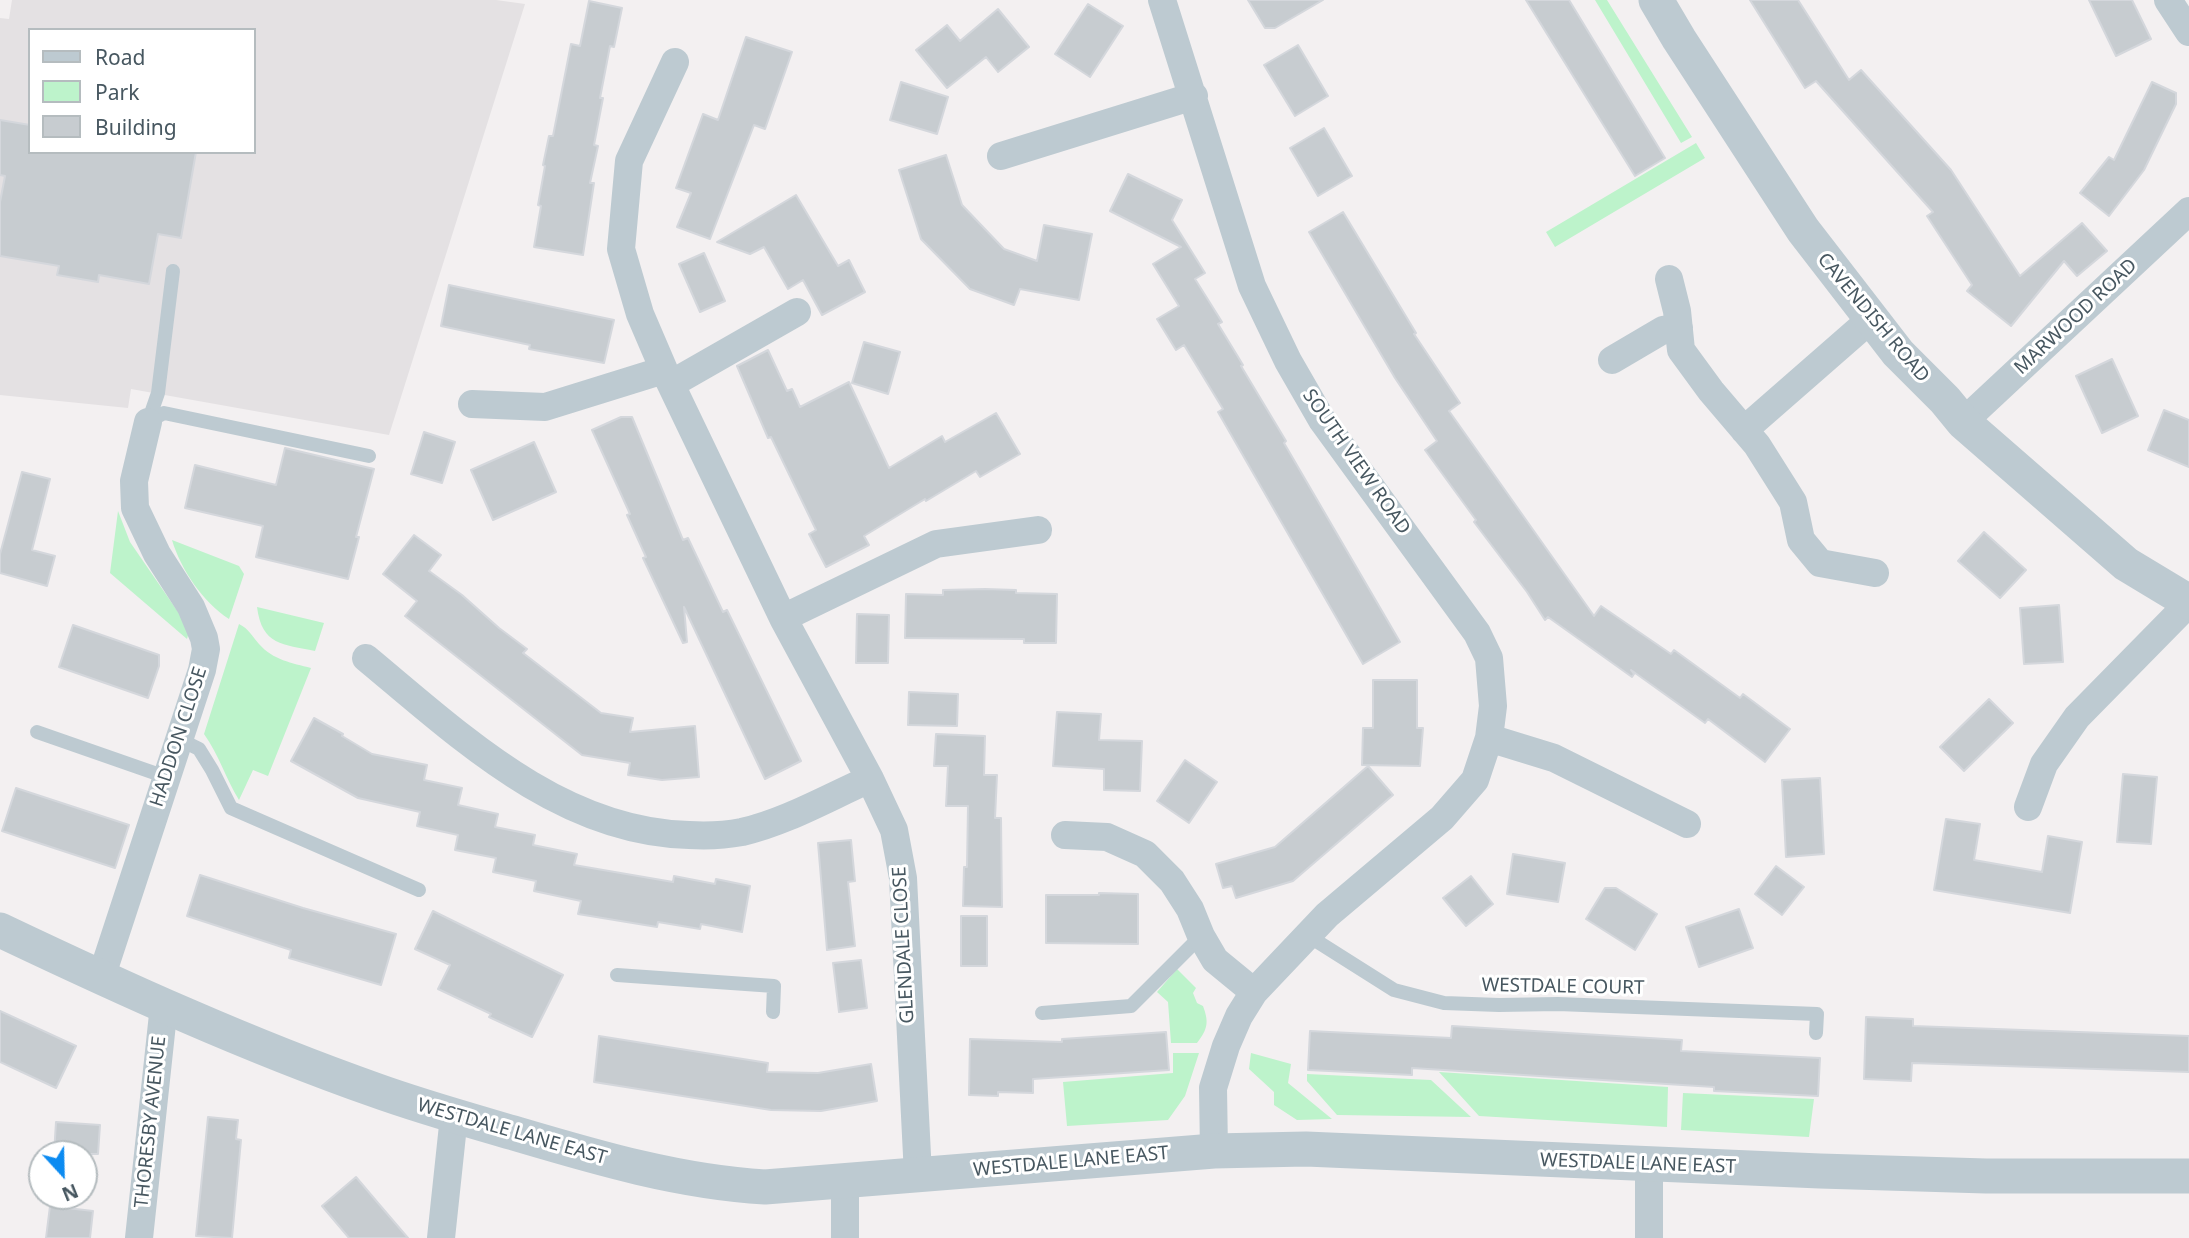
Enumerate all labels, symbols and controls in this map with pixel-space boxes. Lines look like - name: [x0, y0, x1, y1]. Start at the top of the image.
- legend: [28, 28, 256, 154]
- text: Road: [95, 43, 145, 71]
- text: Park: [95, 78, 139, 106]
- text: Building: [95, 113, 177, 141]
- street label: CAVENDISH ROAD: [1812, 249, 1934, 387]
- street label: MARWOOD ROAD: [2010, 254, 2142, 380]
- street label: SOUTH VIEW ROAD: [1297, 385, 1415, 539]
- street label: HADDON CLOSE: [146, 664, 212, 810]
- street label: GLENDALE CLOSE: [888, 866, 920, 1024]
- street label: WESTDALE COURT: [1481, 974, 1645, 1000]
- street label: THORESBY AVENUE: [131, 1035, 171, 1209]
- street label: WESTDALE LANE EAST: [415, 1094, 609, 1170]
- north arrow: [28, 1140, 98, 1210]
- street label: WESTDALE LANE EAST: [972, 1142, 1170, 1182]
- street label: WESTDALE LANE EAST: [1540, 1149, 1736, 1179]
- text: N: [58, 1178, 82, 1208]

